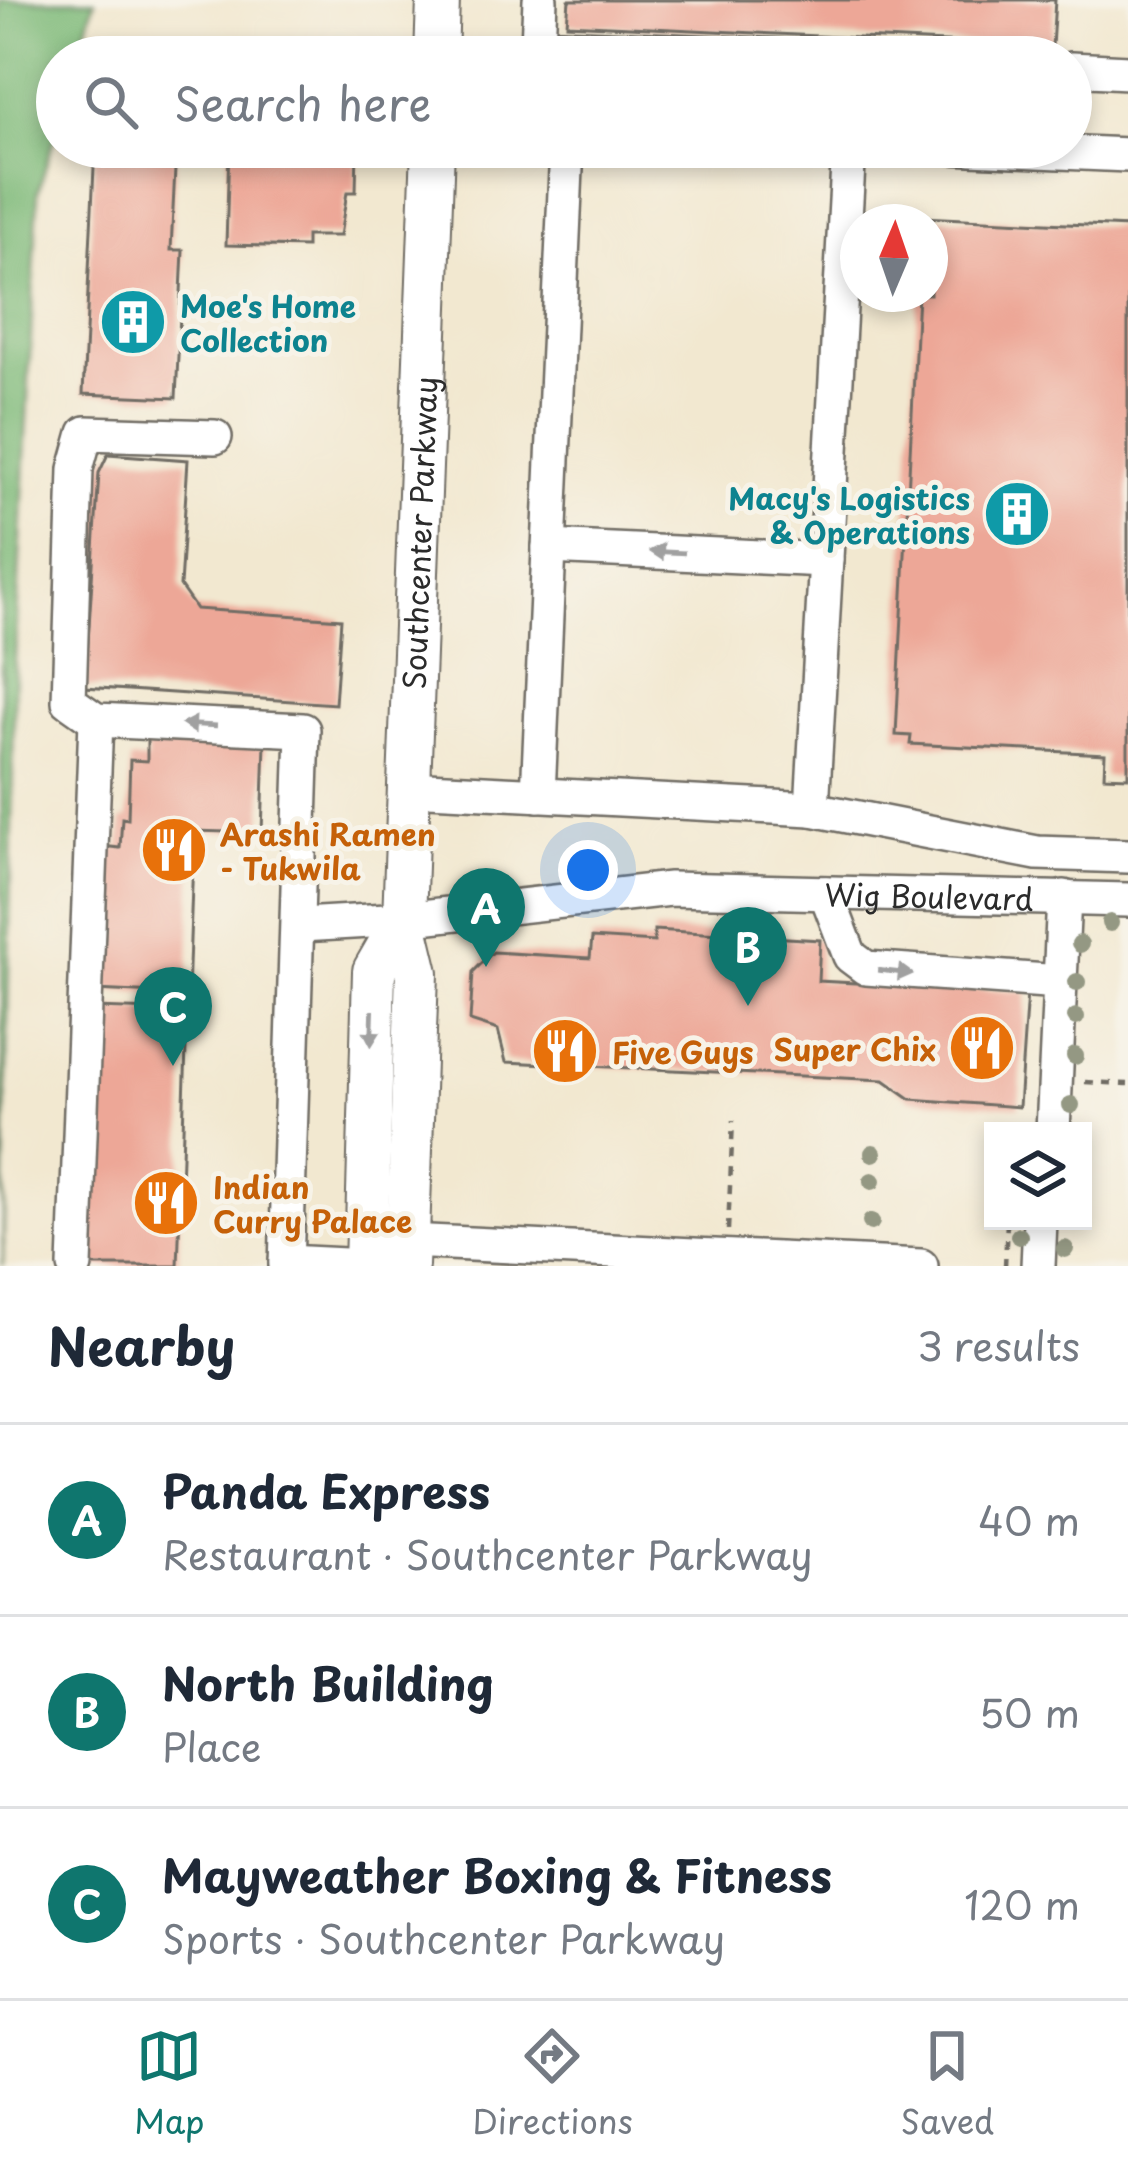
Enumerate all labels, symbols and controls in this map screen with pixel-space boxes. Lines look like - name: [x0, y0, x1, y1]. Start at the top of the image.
- search box: [36, 36, 1092, 168]
- text: Search here: [174, 68, 431, 136]
- icon: search: [78, 69, 144, 135]
- north arrow: [840, 204, 948, 312]
- place label: Moe's Home Collection: [180, 283, 356, 362]
- building icon: Moe's Home Collection: [98, 287, 168, 357]
- street label: Southcenter Parkway: [390, 376, 447, 690]
- place label: Macy's Logistics & Operations: [728, 475, 970, 554]
- building icon: Macy's Logistics & Operations: [982, 479, 1052, 549]
- one-way arrow: [647, 542, 685, 561]
- one-way arrow: [179, 715, 217, 734]
- place label: Arashi Ramen - Tukwila: [220, 811, 436, 890]
- restaurant icon: Arashi Ramen - Tukwila: [139, 815, 209, 885]
- your location: [558, 840, 618, 900]
- pin: A: [447, 868, 525, 967]
- street label: Wig Boulevard: [824, 870, 1034, 920]
- pin: B: [709, 907, 787, 1006]
- one-way arrow: [876, 962, 914, 981]
- pin: C: [134, 967, 212, 1066]
- one-way arrow: [362, 1010, 381, 1048]
- restaurant icon: Super Chix: [947, 1013, 1017, 1083]
- restaurant icon: Five Guys: [530, 1016, 600, 1086]
- place label: Super Chix: [774, 1026, 936, 1071]
- place label: Five Guys: [612, 1029, 754, 1074]
- map controls: [984, 1122, 1092, 1230]
- button: layers: [984, 1122, 1092, 1230]
- place label: Indian Curry Palace: [213, 1164, 412, 1243]
- restaurant icon: Indian Curry Palace: [131, 1168, 201, 1238]
- text: Nearby: [48, 1306, 235, 1383]
- text: 3 results: [917, 1315, 1080, 1374]
- text: Panda Express: [162, 1456, 490, 1524]
- text: A: [72, 1490, 102, 1549]
- text: 40 m: [978, 1490, 1080, 1549]
- text: Restaurant · Southcenter Parkway: [162, 1524, 812, 1583]
- text: North Building: [162, 1648, 494, 1716]
- text: B: [74, 1682, 100, 1741]
- text: 50 m: [979, 1682, 1080, 1741]
- text: Place: [162, 1716, 262, 1775]
- text: Mayweather Boxing & Fitness: [162, 1840, 832, 1908]
- text: C: [72, 1874, 102, 1933]
- text: 120 m: [964, 1874, 1080, 1933]
- text: Sports · Southcenter Parkway: [162, 1908, 725, 1967]
- tab: Map: [134, 2023, 204, 2145]
- tab: Directions: [472, 2023, 633, 2145]
- tab: Saved: [900, 2023, 994, 2145]

